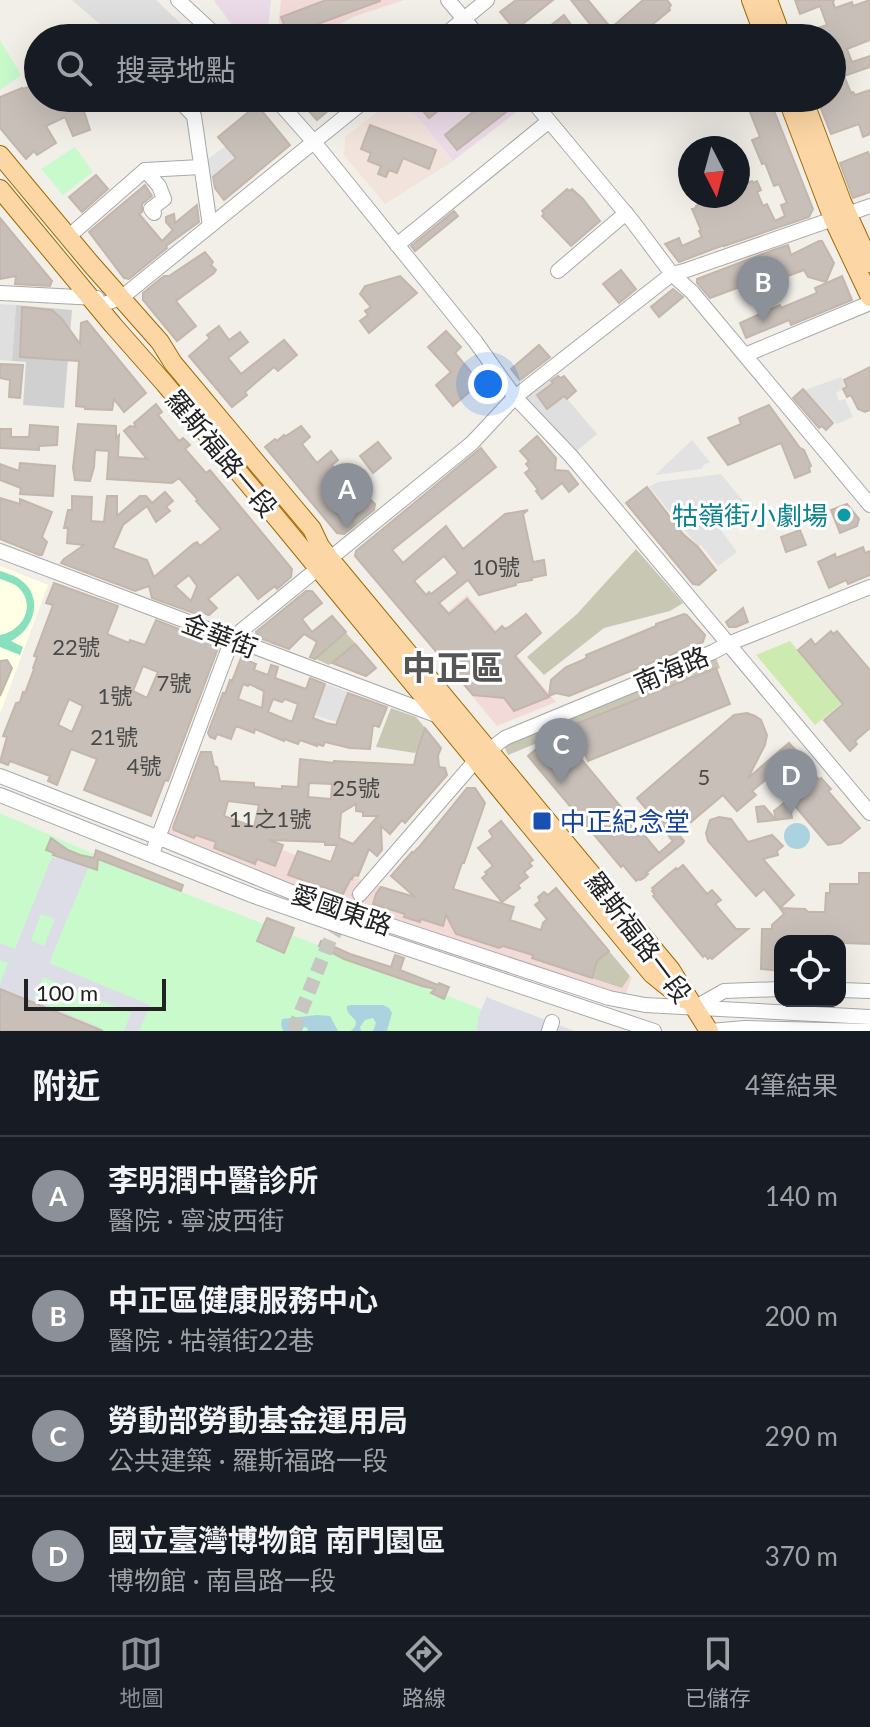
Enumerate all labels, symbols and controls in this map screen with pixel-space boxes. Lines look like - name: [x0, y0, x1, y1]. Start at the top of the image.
- search box: [24, 24, 846, 112]
- icon: search: [52, 46, 96, 90]
- text: 搜尋地點: [116, 51, 236, 87]
- north arrow: [678, 136, 750, 208]
- pin: B: [737, 256, 789, 322]
- your location: [468, 364, 508, 404]
- street label: 羅斯福路一段: [160, 383, 284, 523]
- pin: A: [321, 463, 373, 529]
- place label: 牯嶺街小劇場: [672, 499, 828, 531]
- marker: 牯嶺街小劇場: [835, 506, 853, 524]
- house number: 10號: [472, 553, 520, 580]
- street label: 金華街: [178, 606, 262, 664]
- house number: 22號: [52, 633, 100, 660]
- street label: 南海路: [629, 639, 713, 699]
- district label: 中正區: [402, 646, 504, 687]
- house number: 7號: [157, 669, 191, 696]
- house number: 1號: [98, 682, 132, 709]
- pin: C: [535, 718, 587, 784]
- house number: 21號: [90, 723, 138, 750]
- pin: D: [765, 749, 817, 815]
- house number: 4號: [127, 752, 161, 779]
- house number: 5: [698, 763, 710, 790]
- house number: 25號: [332, 774, 380, 801]
- house number: 11之1號: [229, 805, 311, 832]
- place label: 中正紀念堂: [560, 805, 690, 837]
- marker: 中正紀念堂: [531, 810, 553, 832]
- street label: 羅斯福路一段: [579, 865, 699, 1009]
- street label: 愛國東路: [288, 877, 396, 941]
- map controls: [774, 935, 846, 1007]
- button: locate: [774, 935, 846, 1007]
- scale bar: [24, 975, 166, 1011]
- text: 100 m: [36, 979, 98, 1006]
- text: 附近: [32, 1064, 100, 1105]
- text: 4筆結果: [745, 1069, 838, 1101]
- text: 李明潤中醫診所: [108, 1161, 318, 1197]
- text: A: [49, 1180, 67, 1212]
- text: 140 m: [765, 1180, 838, 1212]
- text: 醫院 · 寧波西街: [108, 1204, 284, 1236]
- text: 中正區健康服務中心: [108, 1281, 378, 1317]
- text: B: [49, 1300, 67, 1332]
- text: 200 m: [765, 1300, 838, 1332]
- text: 醫院 · 牯嶺街22巷: [108, 1324, 314, 1356]
- text: 勞動部勞動基金運用局: [108, 1401, 408, 1437]
- text: C: [49, 1420, 67, 1452]
- text: 290 m: [765, 1420, 838, 1452]
- text: 公共建築 · 羅斯福路一段: [108, 1444, 388, 1476]
- text: 國立臺灣博物館 南門園區: [108, 1521, 445, 1557]
- text: D: [48, 1540, 68, 1572]
- text: 370 m: [765, 1540, 838, 1572]
- text: 博物館 · 南昌路一段: [108, 1564, 336, 1596]
- tab: 地圖: [119, 1632, 163, 1712]
- tab: 路線: [402, 1632, 446, 1712]
- tab: 已儲存: [685, 1632, 751, 1712]

